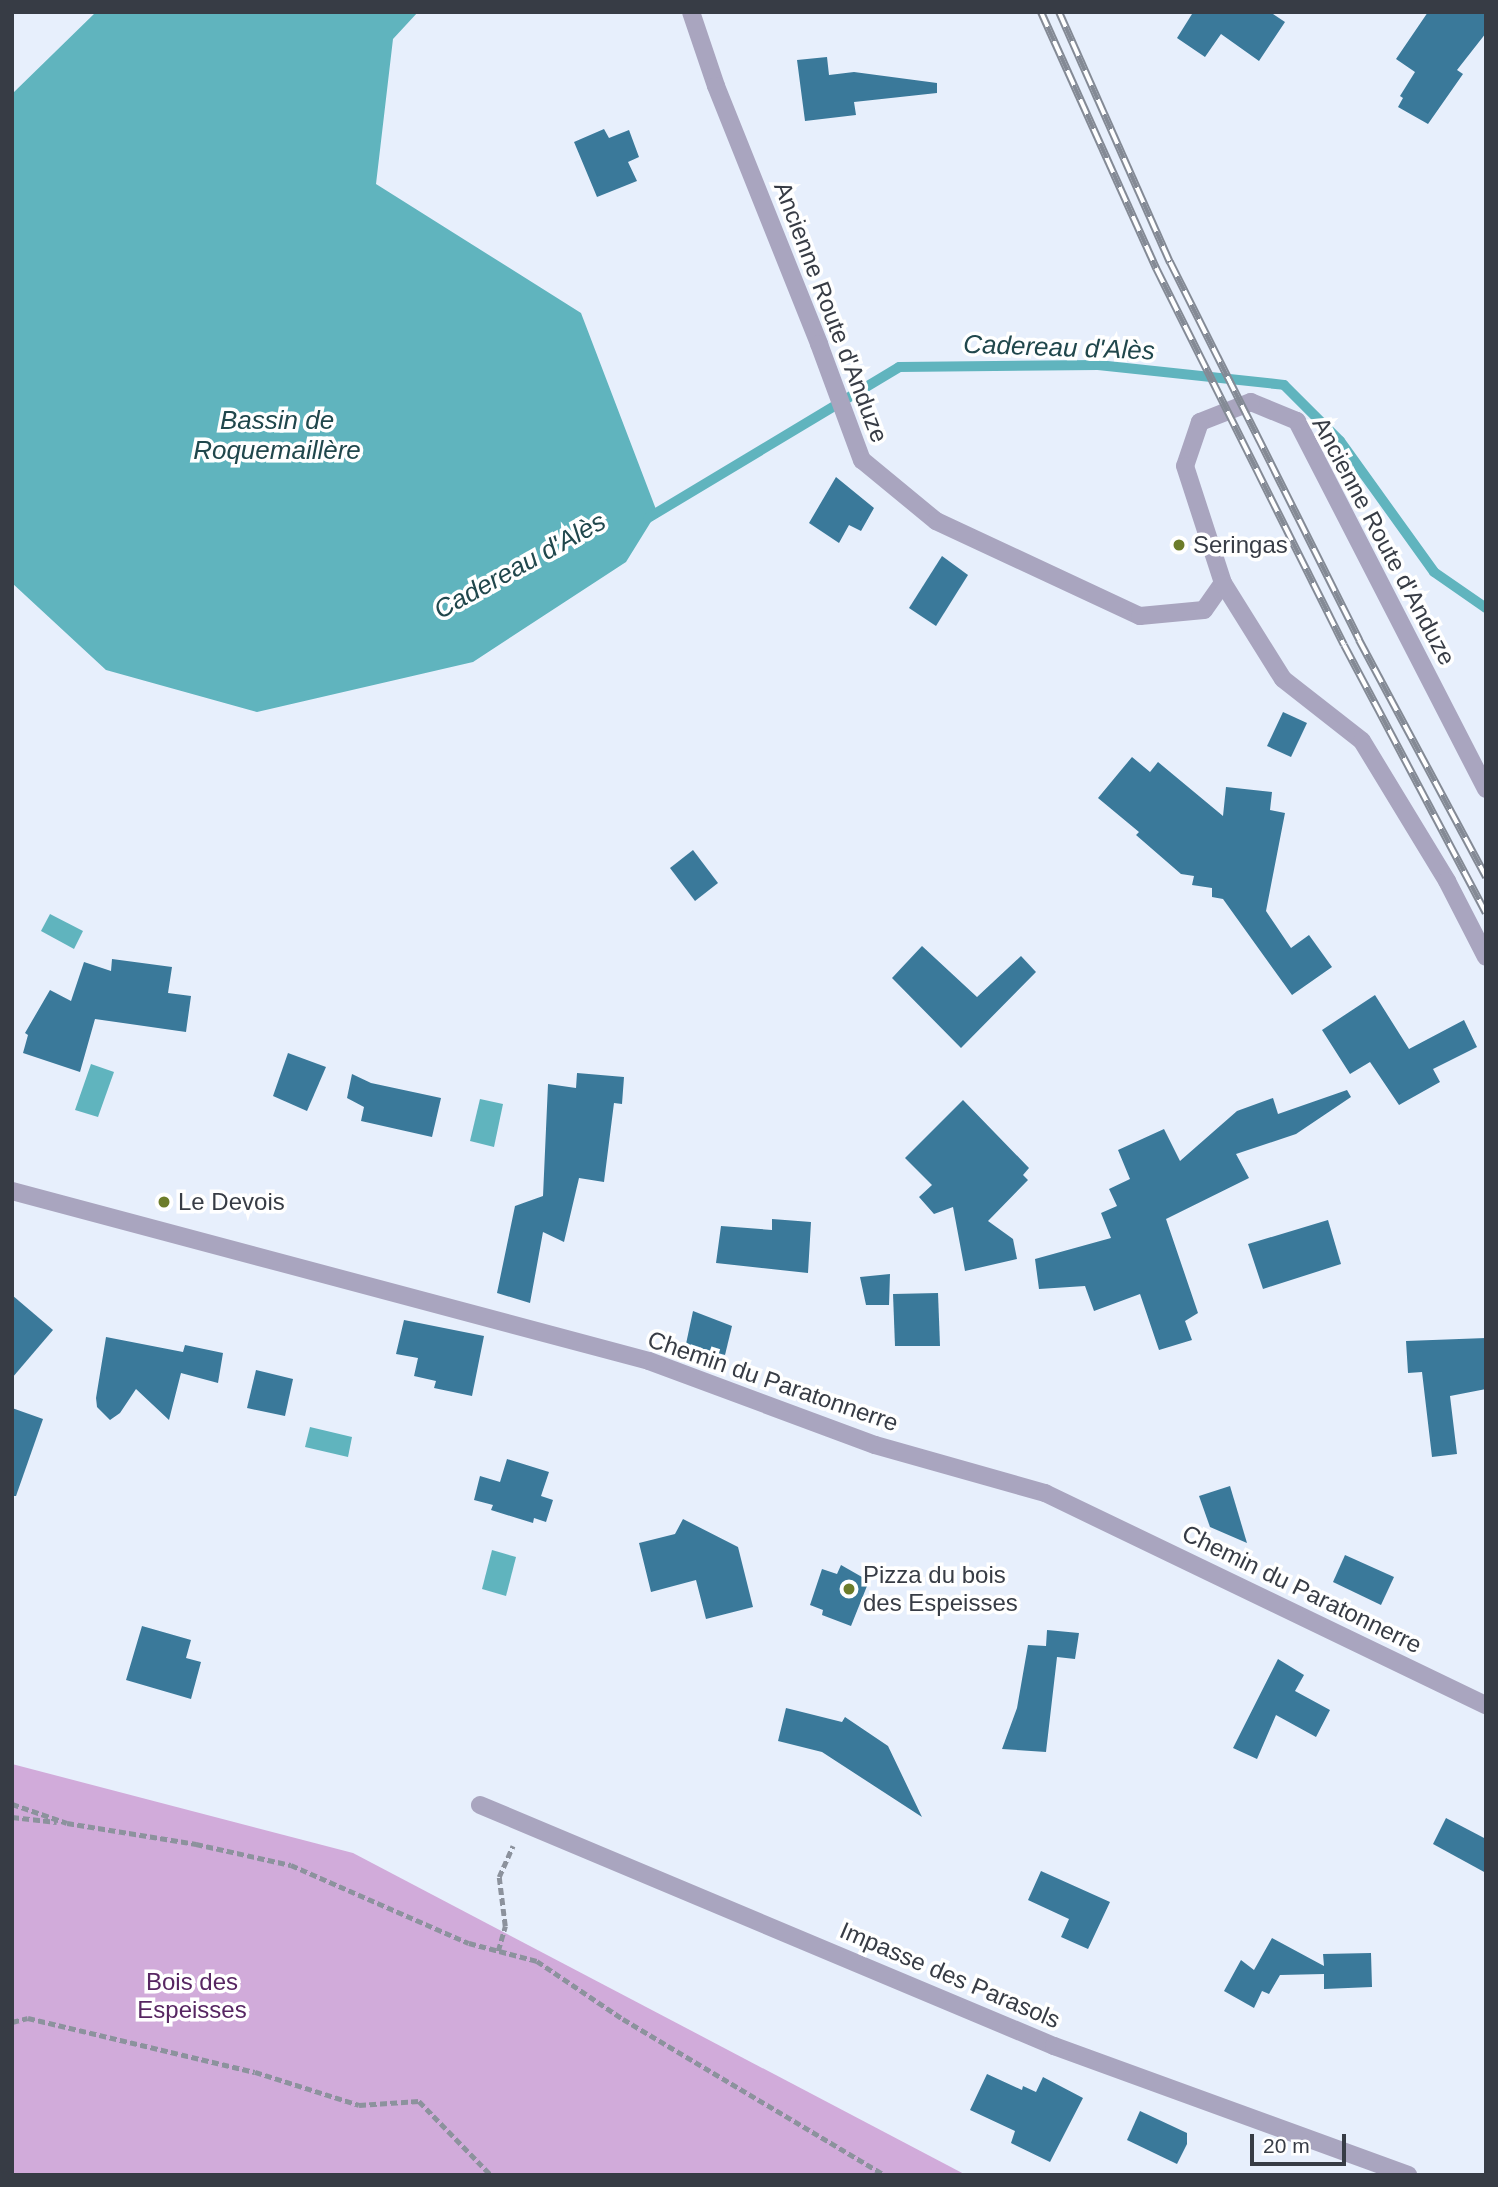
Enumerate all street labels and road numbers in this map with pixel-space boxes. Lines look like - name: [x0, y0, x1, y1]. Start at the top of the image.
- street label: Ancienne Route d'Anduze: [768, 178, 894, 446]
- street label: Ancienne Route d'Anduze: [1306, 412, 1462, 670]
- street label: Chemin du Paratonnerre: [644, 1325, 902, 1437]
- street label: Chemin du Paratonnerre: [1178, 1518, 1426, 1660]
- street label: Impasse des Parasols: [836, 1916, 1064, 2034]

